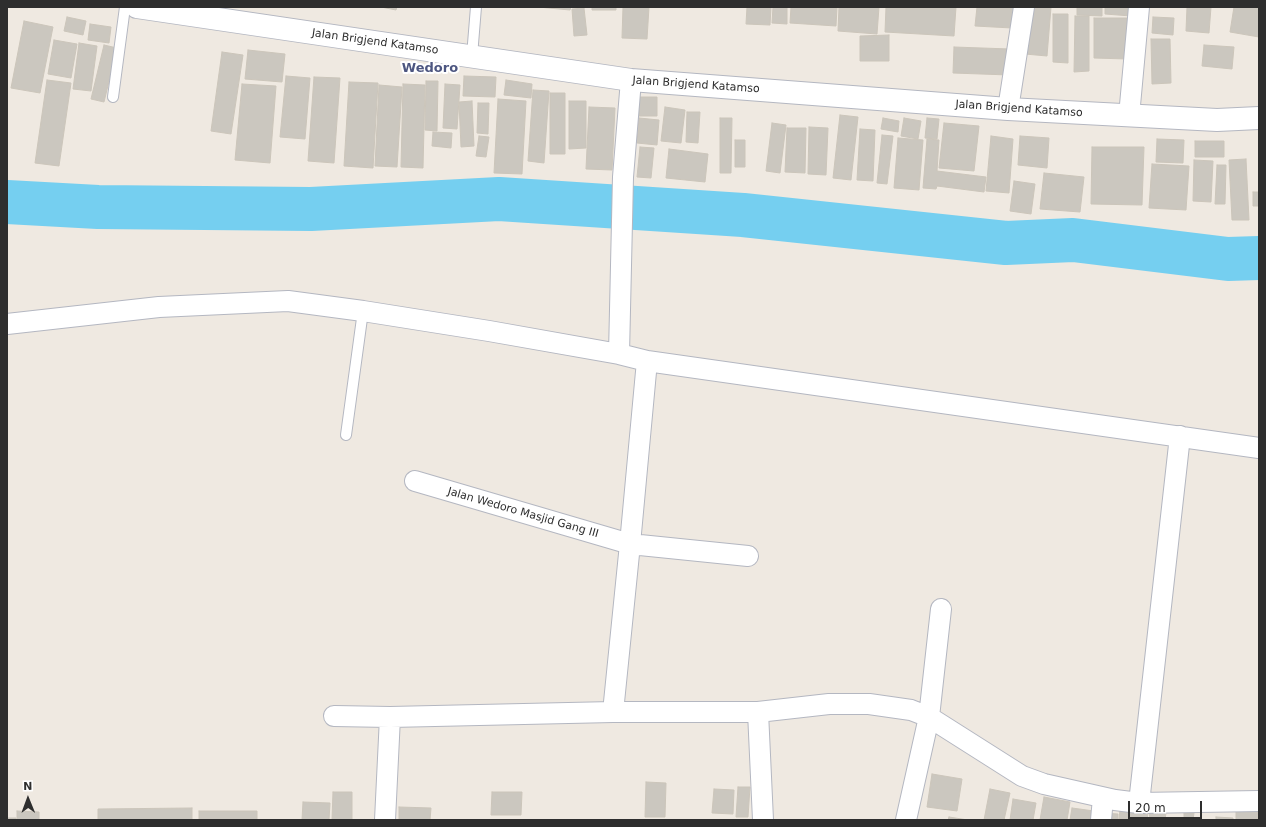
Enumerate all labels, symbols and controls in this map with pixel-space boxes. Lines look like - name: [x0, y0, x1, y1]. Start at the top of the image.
- street label: Jalan Brigjend Katamso: [311, 27, 439, 57]
- district label: Wedoro: [402, 61, 458, 77]
- street label: Jalan Brigjend Katamso: [632, 74, 760, 96]
- street label: Jalan Brigjend Katamso: [955, 98, 1083, 120]
- street label: Jalan Wedoro Masjid Gang III: [446, 485, 600, 541]
- north arrow: [8, 779, 48, 819]
- text: N: [23, 780, 33, 793]
- scale bar: [1130, 793, 1204, 819]
- text: 20 m: [1135, 801, 1166, 815]

